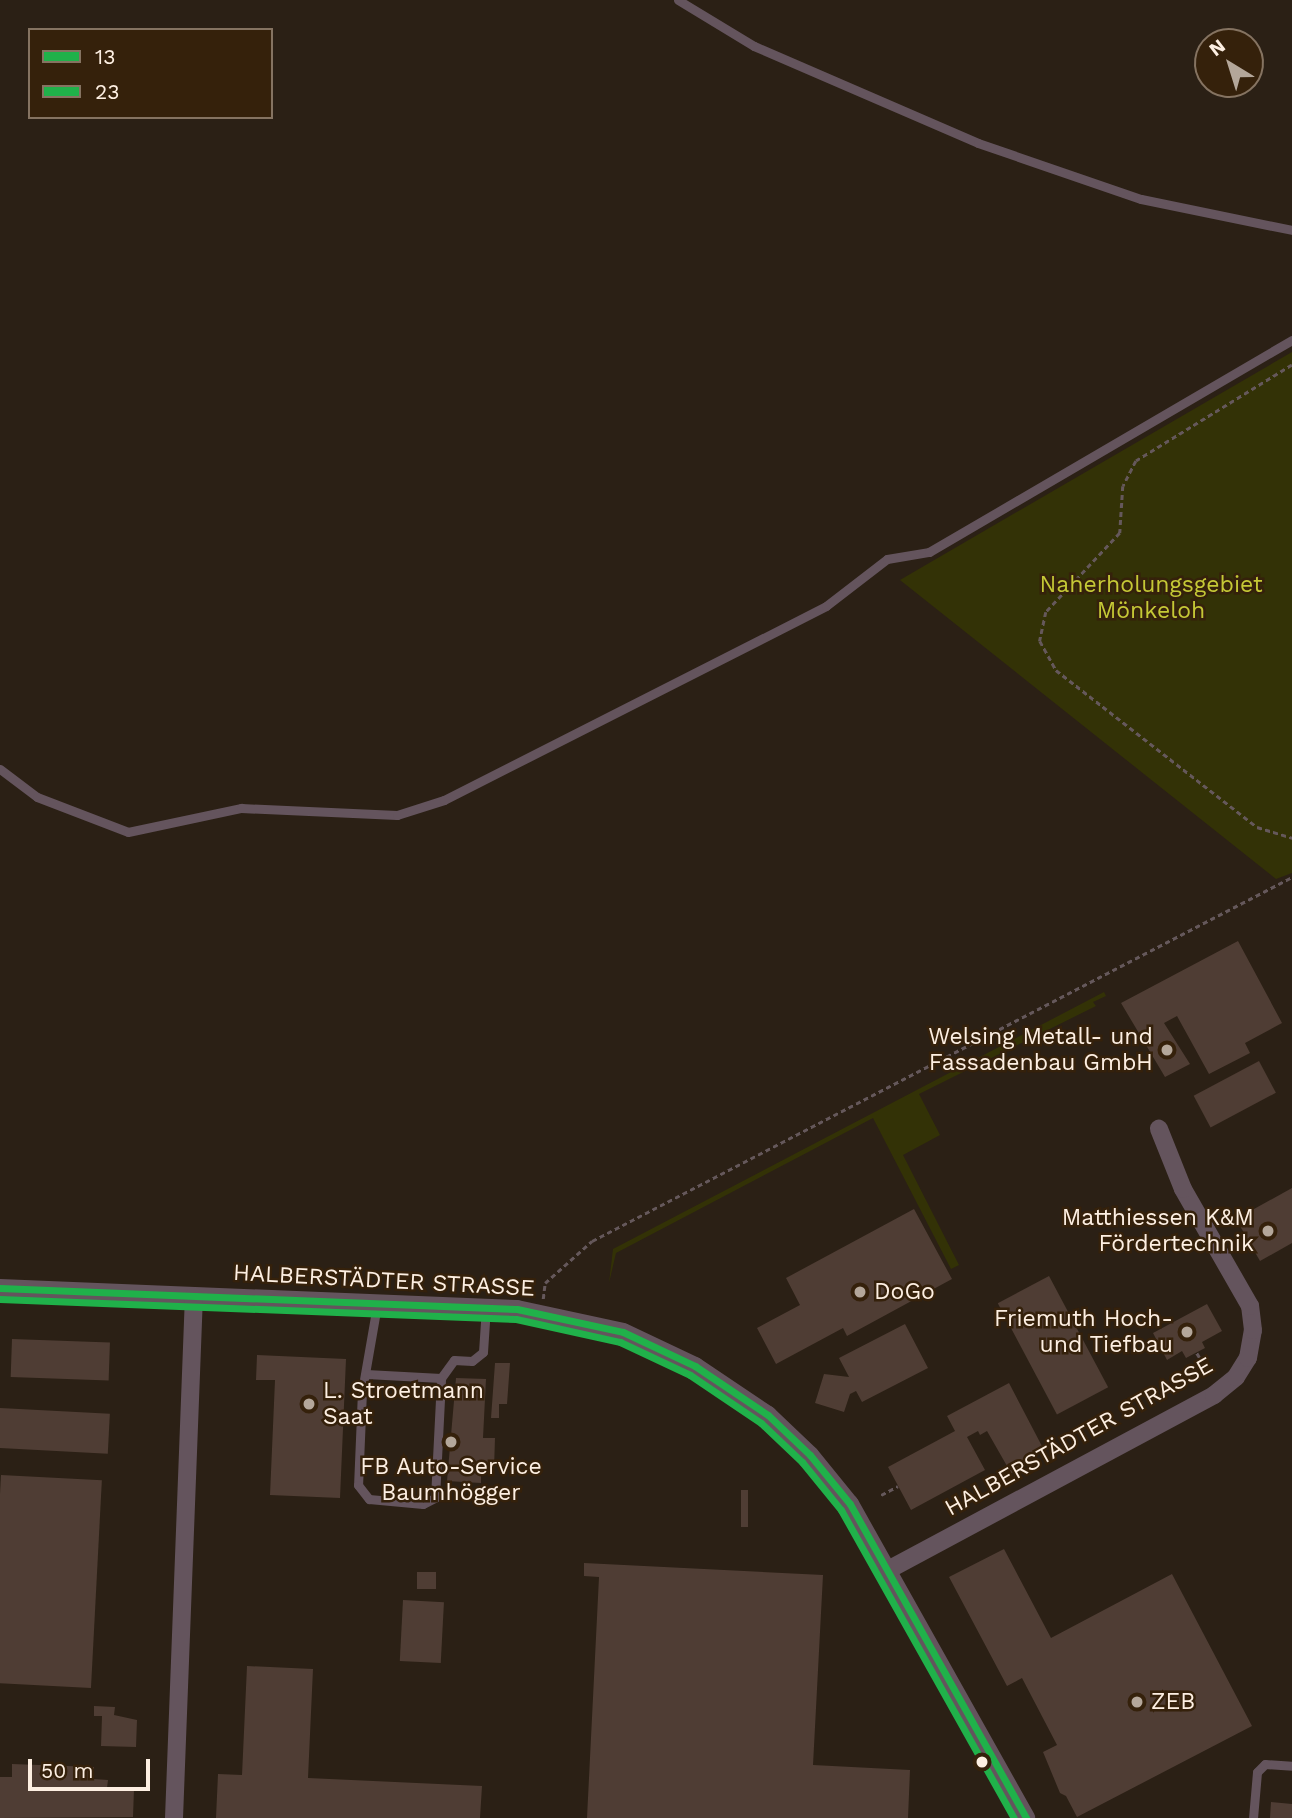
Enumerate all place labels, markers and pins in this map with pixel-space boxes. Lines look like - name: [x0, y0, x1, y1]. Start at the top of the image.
- place label: Welsing Metall- und Fassadenbau GmbH: [928, 1023, 1153, 1077]
- marker: Welsing Metall- und Fassadenbau GmbH: [1159, 1042, 1175, 1058]
- place label: Matthiessen K&M Fördertechnik: [1062, 1204, 1254, 1258]
- marker: Matthiessen K&M Fördertechnik: [1260, 1223, 1276, 1239]
- place label: DoGo: [874, 1278, 935, 1306]
- marker: DoGo: [852, 1284, 868, 1300]
- place label: Friemuth Hoch- und Tiefbau: [994, 1305, 1173, 1359]
- marker: Friemuth Hoch- und Tiefbau: [1179, 1324, 1195, 1340]
- place label: L. Stroetmann Saat: [323, 1377, 484, 1431]
- marker: L. Stroetmann Saat: [301, 1396, 317, 1412]
- marker: FB Auto-Service Baumhögger: [443, 1434, 459, 1450]
- place label: FB Auto-Service Baumhögger: [360, 1453, 542, 1507]
- place label: ZEB: [1151, 1688, 1195, 1716]
- marker: ZEB: [1129, 1694, 1145, 1710]
- unlabelled marker: [975, 1755, 989, 1769]

